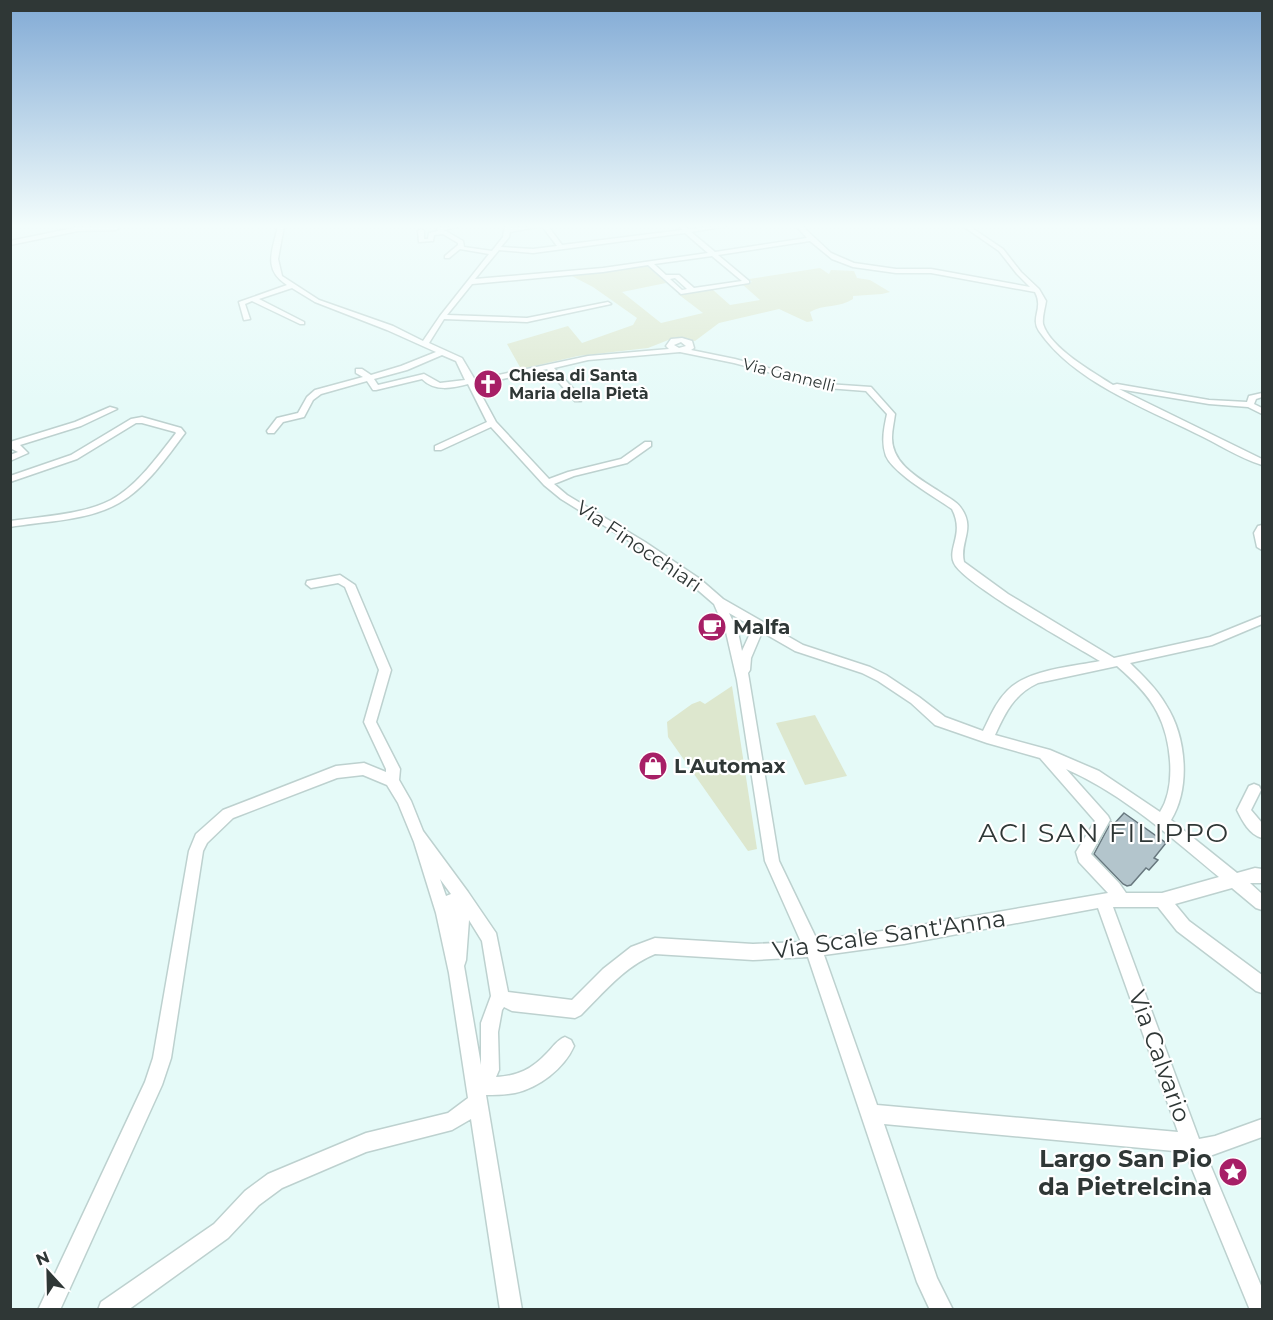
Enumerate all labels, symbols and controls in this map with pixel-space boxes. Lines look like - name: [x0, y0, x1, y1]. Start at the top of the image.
- street label: Via Gannelli: [741, 354, 837, 396]
- place label: Chiesa di Santa Maria della Pietà: [509, 366, 649, 403]
- church icon: Chiesa di Santa Maria della Pietà: [472, 368, 504, 400]
- street label: Via Finocchiari: [572, 495, 706, 597]
- cafe icon: Malfa: [696, 611, 728, 643]
- place label: Malfa: [733, 615, 790, 639]
- shop icon: L'Automax: [637, 750, 669, 782]
- place label: L'Automax: [674, 754, 785, 778]
- district label: ACI SAN FILIPPO: [978, 816, 1230, 849]
- street label: Via Scale Sant'Anna: [770, 903, 1008, 965]
- street label: Via Calvario: [1123, 986, 1197, 1126]
- place label: Largo San Pio da Pietrelcina: [1038, 1144, 1212, 1201]
- place icon: Largo San Pio da Pietrelcina: [1217, 1156, 1249, 1188]
- north arrow: [18, 1242, 78, 1302]
- text: N: [33, 1247, 52, 1270]

